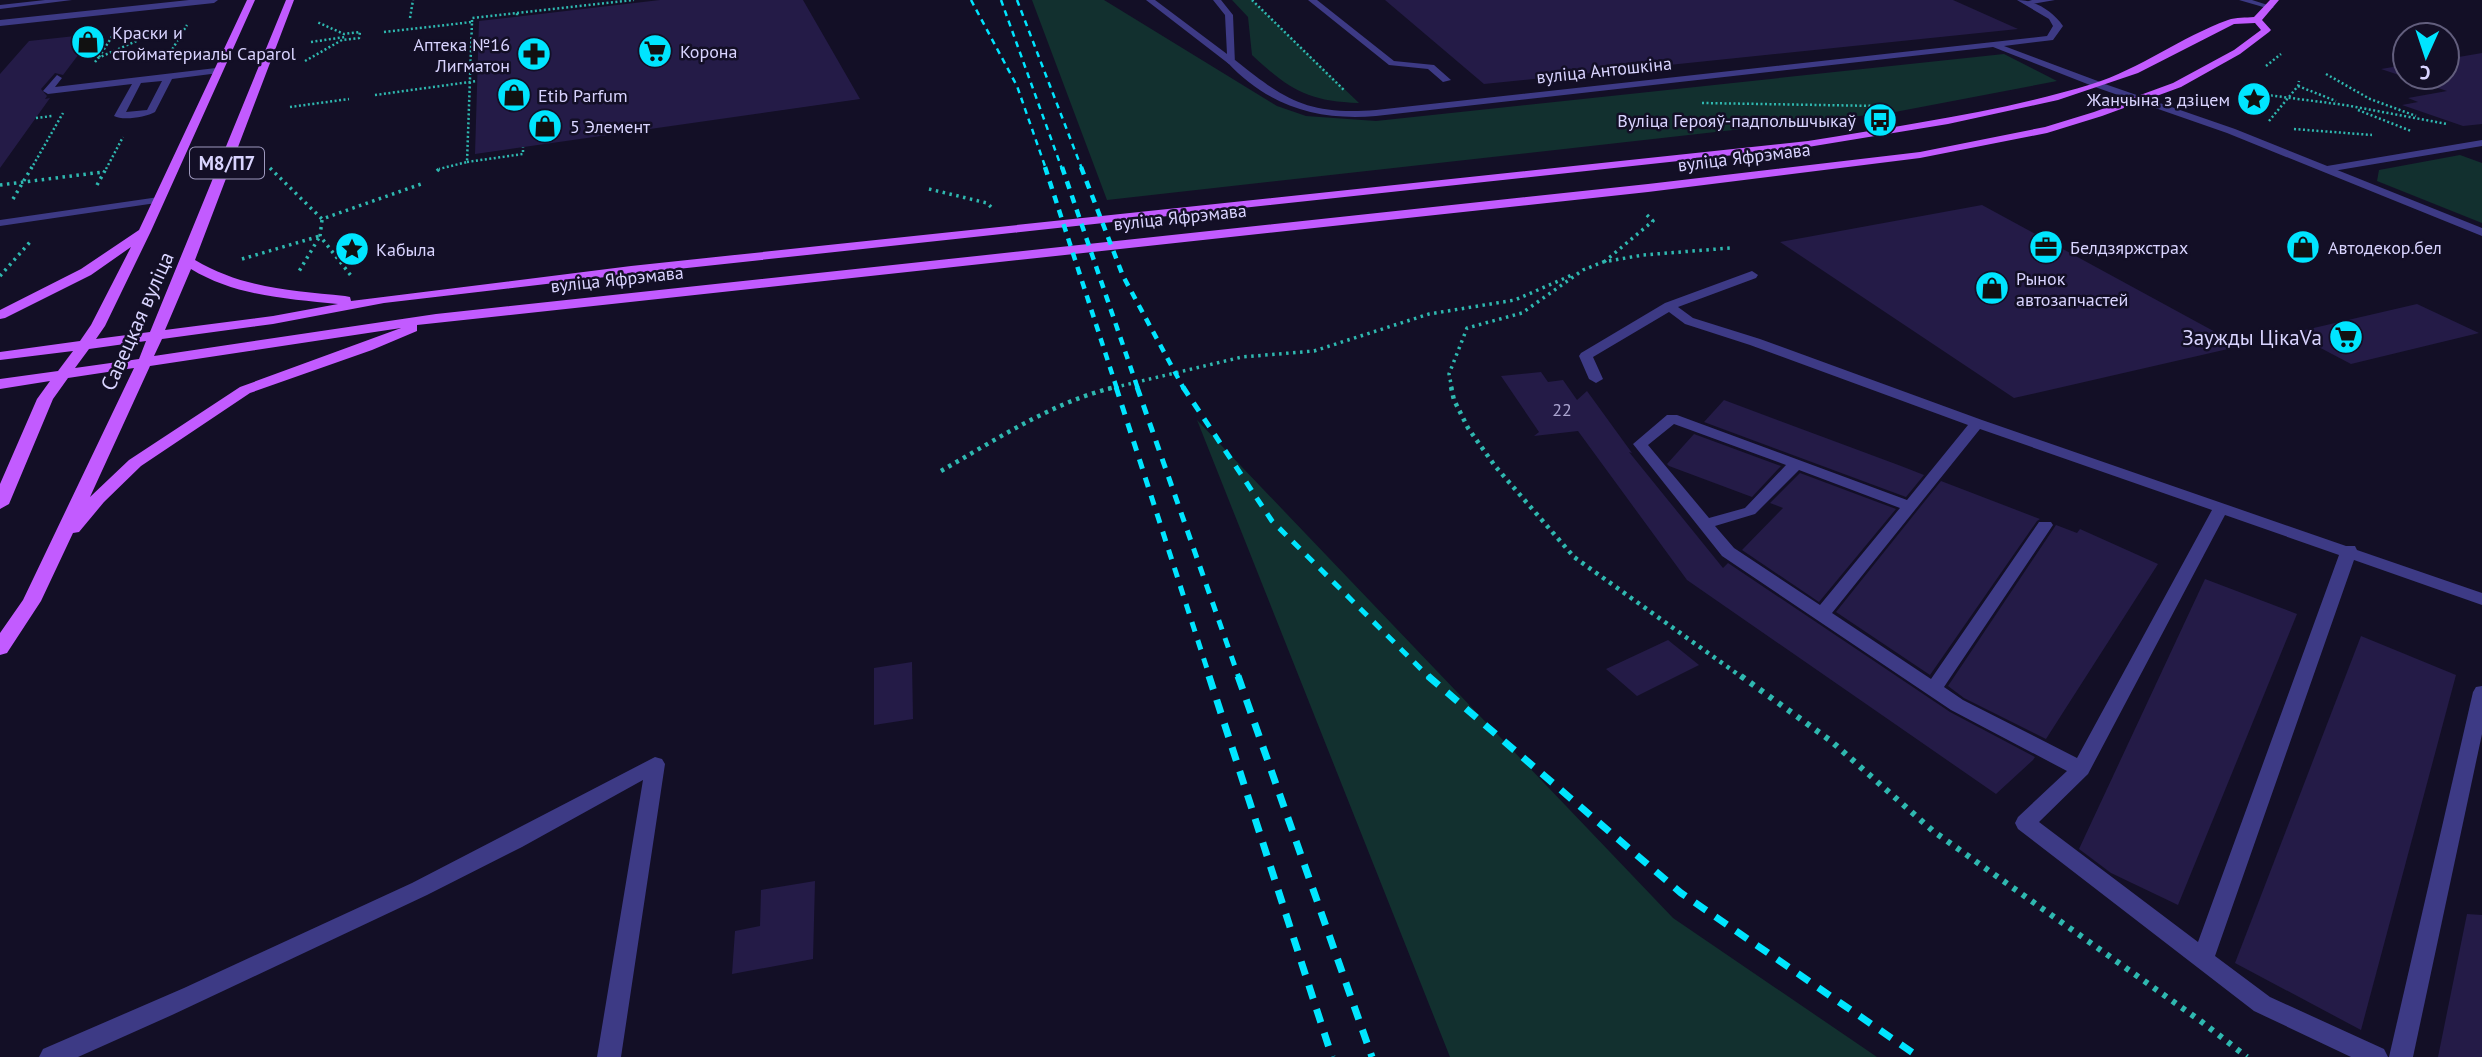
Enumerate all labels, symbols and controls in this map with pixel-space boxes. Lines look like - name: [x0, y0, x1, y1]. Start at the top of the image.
- place label: Краски и стойматериалы Сaparol: [112, 21, 297, 65]
- north arrow: [2391, 21, 2461, 91]
- shop icon: Краски и стойматериалы Сaparol: [69, 23, 107, 61]
- supermarket icon: Корона: [636, 32, 674, 70]
- place label: Аптека №16 Лигматон: [413, 33, 510, 77]
- pharmacy icon: Аптека №16 Лигматон: [515, 35, 553, 73]
- place label: Корона: [680, 40, 738, 63]
- street label: вуліца Антошкіна: [1535, 51, 1673, 89]
- text: С: [2419, 61, 2431, 85]
- shop icon: Etib Parfum: [495, 76, 533, 114]
- place icon: Жанчына з дзіцем: [2235, 80, 2273, 118]
- place label: Etib Parfum: [538, 84, 628, 107]
- place label: Жанчына з дзіцем: [2086, 88, 2230, 111]
- bus stop icon: Вуліца Герояў-падпольшчыкаў: [1861, 101, 1899, 139]
- shop icon: 5 Элемент: [526, 107, 564, 145]
- place label: Вуліца Герояў-падпольшчыкаў: [1617, 109, 1857, 132]
- place label: 5 Элемент: [570, 115, 651, 138]
- street label: вуліца Яфрэмава: [1676, 137, 1812, 177]
- road number: М8/П7: [190, 148, 264, 178]
- street label: вуліца Яфрэмава: [1112, 199, 1248, 235]
- office icon: Белдзяржстрах: [2027, 228, 2065, 266]
- shop icon: Автодекор.бел: [2284, 228, 2322, 266]
- place icon: Кабыла: [333, 230, 371, 268]
- place label: Белдзяржстрах: [2070, 236, 2188, 259]
- place label: Автодекор.бел: [2328, 236, 2442, 259]
- place label: Кабыла: [376, 238, 435, 261]
- street label: Савецкая вуліца: [94, 247, 180, 395]
- street label: вуліца Яфрэмава: [549, 261, 685, 297]
- place label: Рынок автозапчастей: [2016, 267, 2128, 311]
- shop icon: Рынок автозапчастей: [1973, 269, 2011, 307]
- supermarket icon: Заужды ЦікаVа: [2327, 318, 2365, 356]
- place label: Заужды ЦікаVа: [2182, 324, 2322, 351]
- house number: 22: [1552, 398, 1572, 421]

